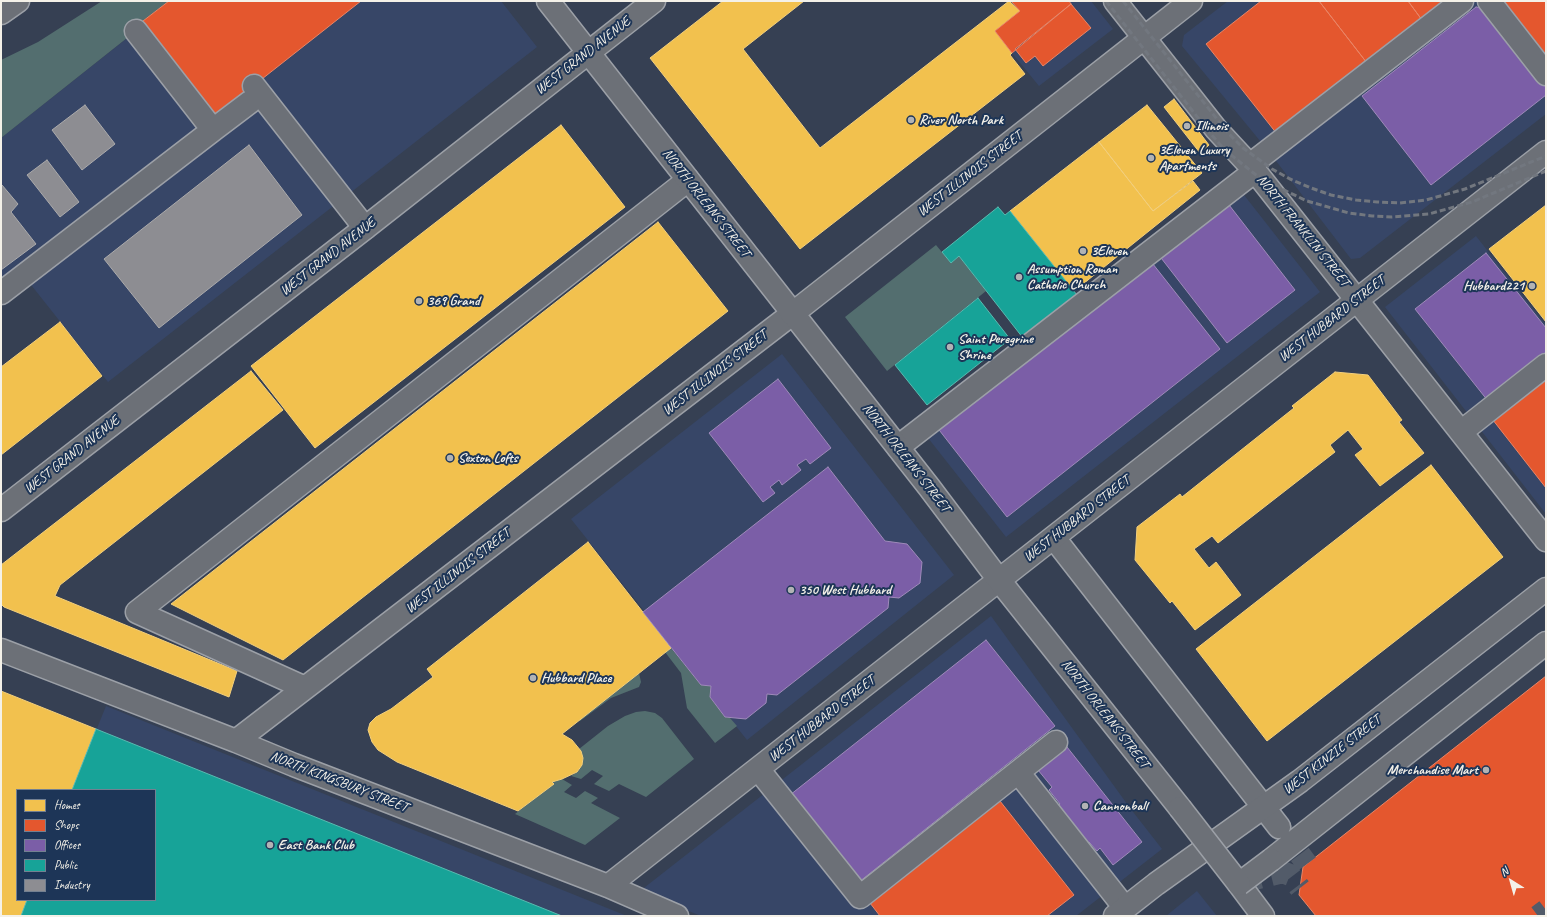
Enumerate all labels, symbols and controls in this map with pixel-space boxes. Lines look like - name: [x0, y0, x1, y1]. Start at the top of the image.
- street label: WEST GRAND AVENUE: [532, 14, 634, 98]
- place label: River North Park: [919, 112, 1003, 128]
- marker: River North Park: [906, 115, 916, 125]
- place label: Illinois: [1195, 118, 1228, 134]
- marker: Illinois: [1182, 121, 1192, 131]
- street label: WEST ILLINOIS STREET: [914, 128, 1026, 220]
- place label: 3Eleven Luxury Apartments: [1159, 142, 1230, 174]
- street label: NORTH ORLEANS STREET: [658, 145, 754, 261]
- marker: 3Eleven Luxury Apartments: [1146, 153, 1156, 163]
- street label: NORTH FRANKLIN STREET: [1253, 172, 1353, 290]
- street label: WEST GRAND AVENUE: [277, 215, 379, 299]
- place label: 3Eleven: [1091, 243, 1128, 259]
- marker: 3Eleven: [1078, 246, 1088, 256]
- place label: Assumption Roman Catholic Church: [1027, 261, 1117, 294]
- marker: Assumption Roman Catholic Church: [1014, 272, 1024, 282]
- street label: WEST HUBBARD STREET: [1276, 272, 1388, 366]
- place label: Hubbard221: [1463, 278, 1524, 294]
- marker: Hubbard221: [1527, 281, 1537, 291]
- place label: 369 Grand: [427, 293, 480, 309]
- marker: 369 Grand: [414, 296, 424, 306]
- street label: WEST ILLINOIS STREET: [659, 327, 771, 419]
- place label: Saint Peregrine Shrine: [958, 331, 1033, 364]
- marker: Saint Peregrine Shrine: [945, 342, 955, 352]
- street label: NORTH ORLEANS STREET: [858, 400, 954, 516]
- street label: WEST GRAND AVENUE: [21, 413, 123, 497]
- place label: Sexton Lofts: [458, 450, 518, 466]
- marker: Sexton Lofts: [445, 453, 455, 463]
- street label: WEST HUBBARD STREET: [1021, 472, 1133, 566]
- street label: WEST ILLINOIS STREET: [402, 525, 514, 617]
- place label: 350 West Hubbard: [799, 582, 891, 598]
- marker: 350 West Hubbard: [786, 585, 796, 595]
- street label: NORTH ORLEANS STREET: [1057, 656, 1153, 772]
- place label: Hubbard Place: [541, 670, 611, 686]
- street label: WEST HUBBARD STREET: [766, 672, 878, 766]
- marker: Hubbard Place: [528, 673, 538, 683]
- street label: WEST KINZIE STREET: [1280, 712, 1384, 798]
- street label: NORTH KINGSBURY STREET: [268, 748, 410, 816]
- place label: Merchandise Mart: [1387, 762, 1478, 778]
- marker: Merchandise Mart: [1481, 765, 1491, 775]
- legend: [16, 789, 156, 901]
- text: Homes: [54, 797, 80, 813]
- place label: Cannonball: [1093, 798, 1147, 814]
- marker: Cannonball: [1080, 801, 1090, 811]
- text: Shops: [54, 817, 79, 833]
- text: Offices: [54, 837, 80, 853]
- place label: East Bank Club: [278, 837, 354, 853]
- marker: East Bank Club: [265, 840, 275, 850]
- text: Public: [54, 857, 78, 873]
- north arrow: [1491, 861, 1531, 901]
- text: N: [1497, 864, 1511, 879]
- text: Industry: [54, 877, 90, 893]

